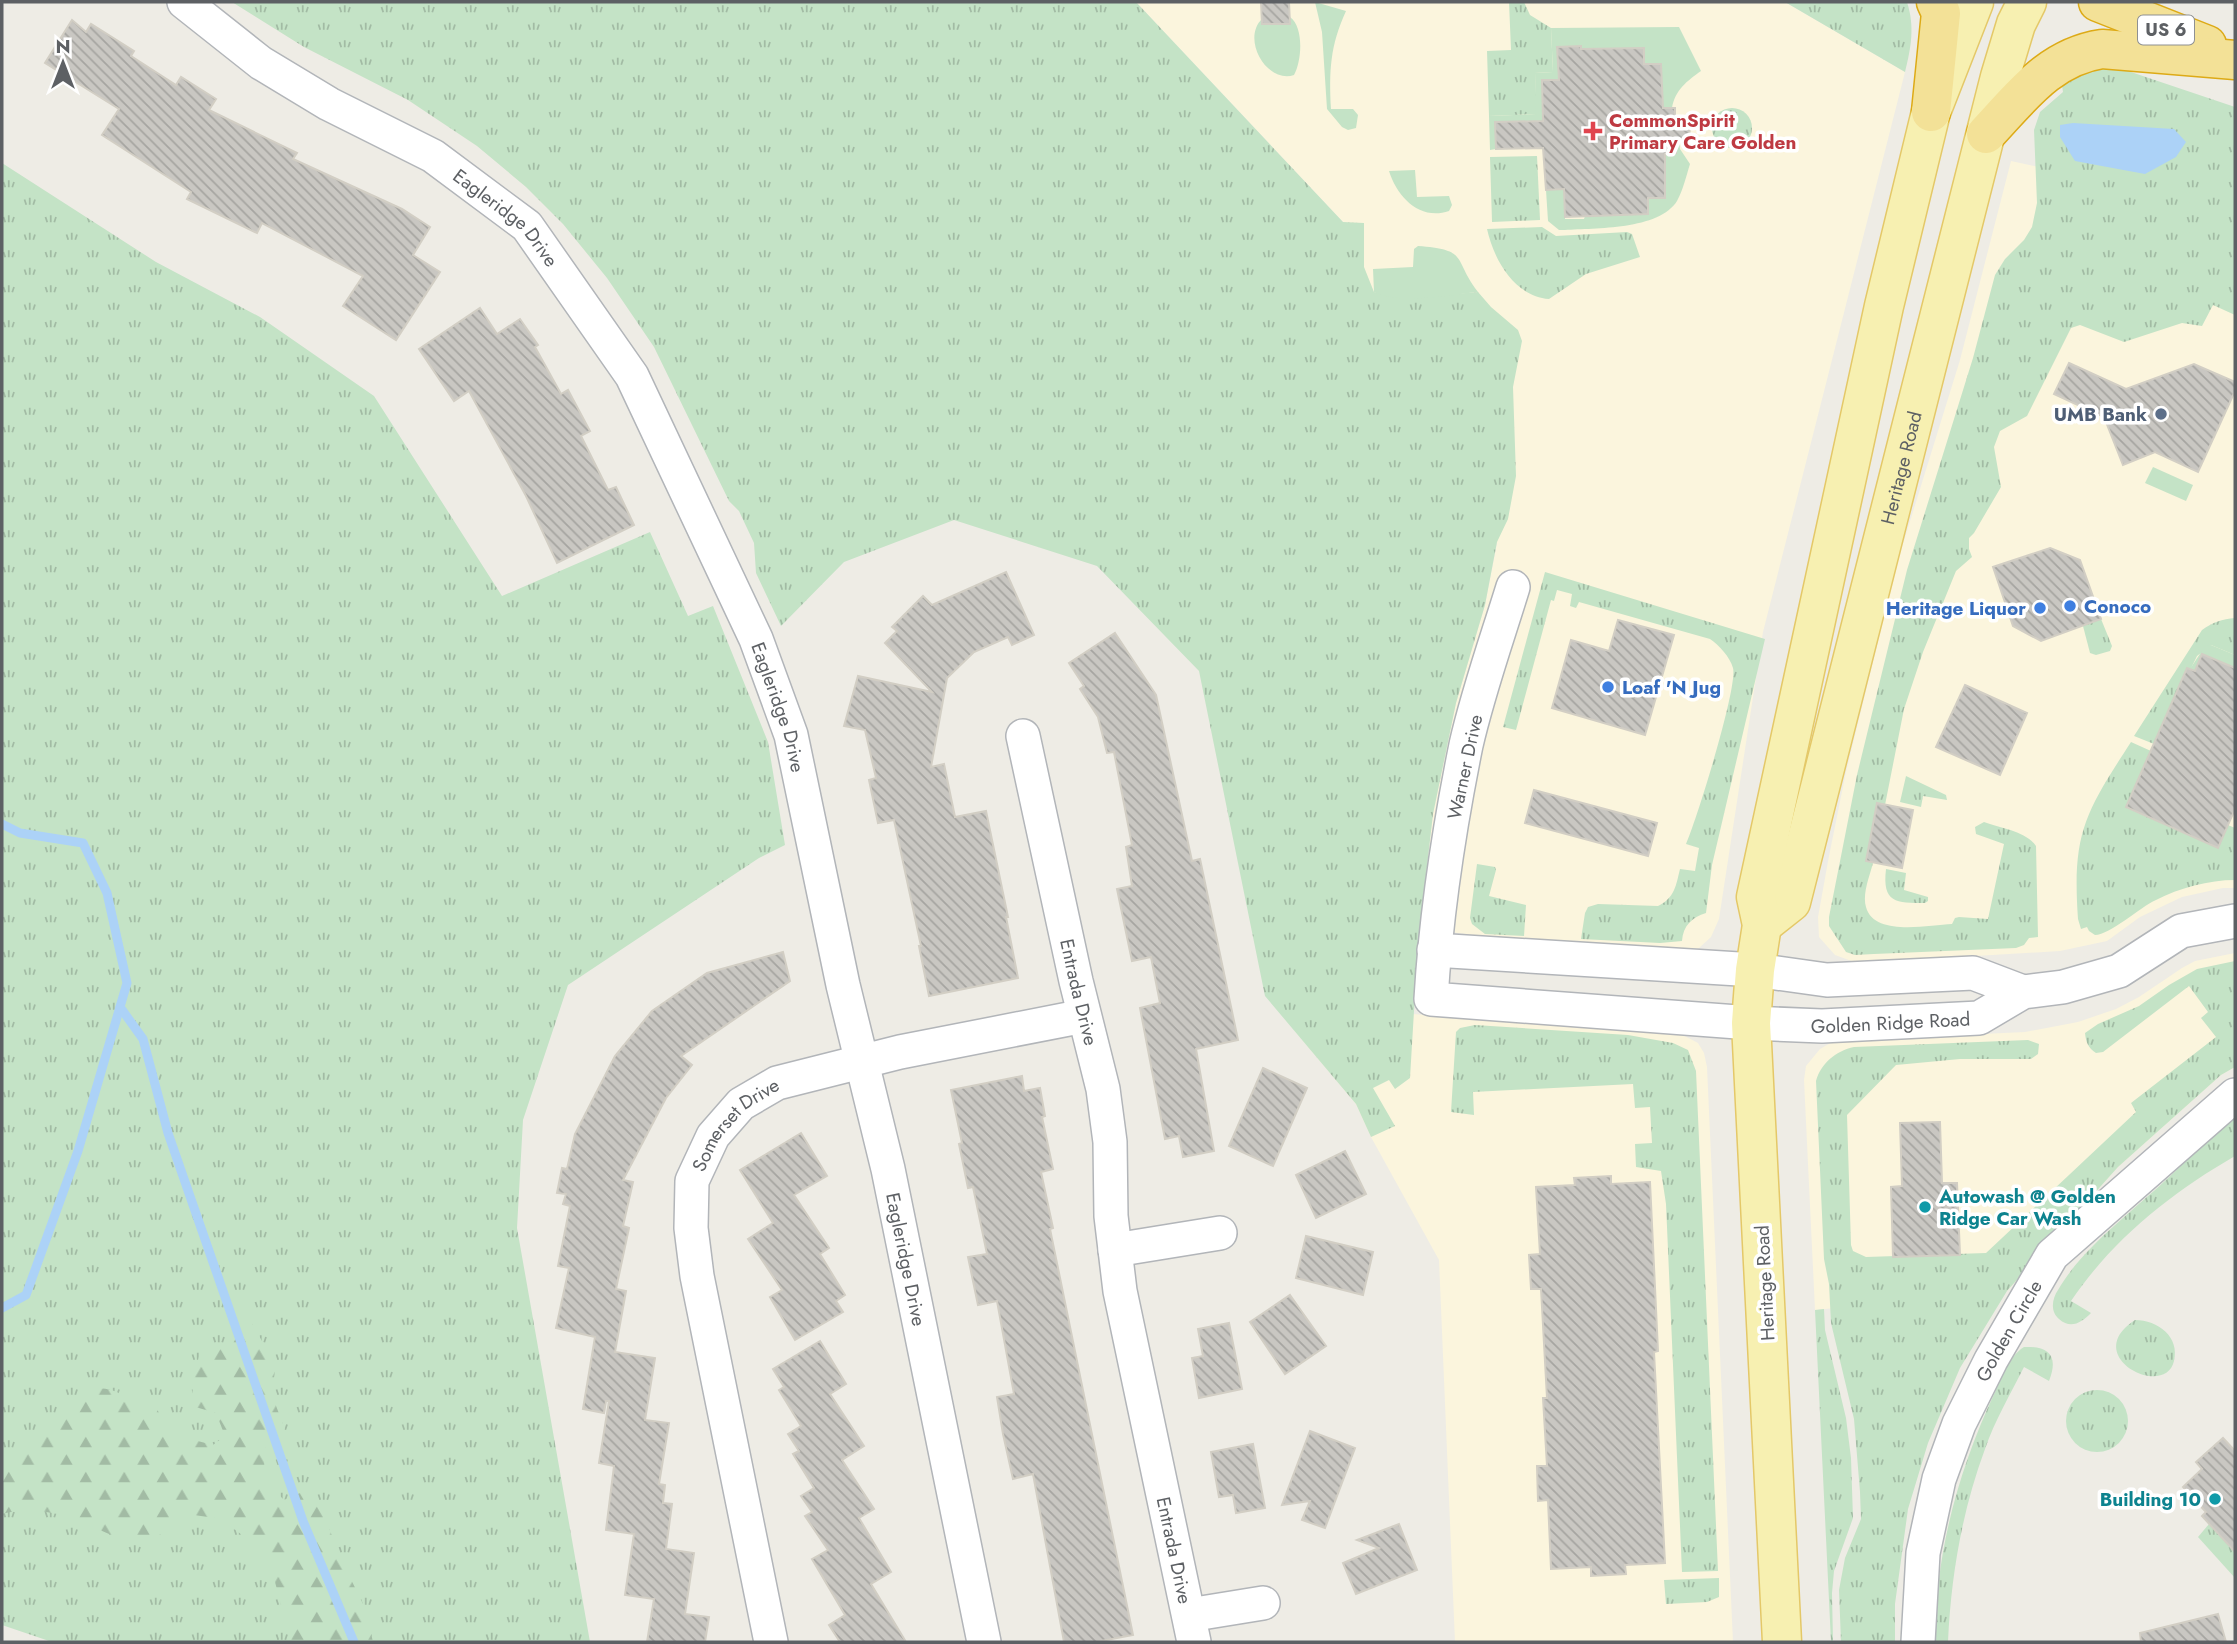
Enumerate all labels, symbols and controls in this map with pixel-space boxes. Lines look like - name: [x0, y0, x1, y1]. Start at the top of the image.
- road number: US 6: [2138, 15, 2194, 44]
- north arrow: [28, 28, 98, 98]
- text: N: [55, 33, 71, 60]
- place label: CommonSpirit Primary Care Golden: [1609, 107, 1796, 156]
- marker: CommonSpirit Primary Care Golden: [1583, 121, 1603, 141]
- street label: Eagleridge Drive: [448, 162, 565, 272]
- place label: UMB Bank: [2054, 401, 2147, 428]
- marker: UMB Bank: [2153, 406, 2169, 422]
- street label: Heritage Road: [1874, 408, 1928, 527]
- place label: Conoco: [2084, 593, 2151, 620]
- place label: Heritage Liquor: [1886, 595, 2026, 622]
- marker: Conoco: [2062, 598, 2078, 614]
- marker: Heritage Liquor: [2032, 600, 2048, 616]
- street label: Eagleridge Drive: [745, 638, 812, 775]
- place label: Loaf 'N Jug: [1622, 674, 1721, 701]
- marker: Loaf 'N Jug: [1600, 679, 1616, 695]
- street label: Warner Drive: [1441, 712, 1489, 822]
- street label: Entrada Drive: [1054, 936, 1105, 1048]
- street label: Golden Ridge Road: [1810, 1005, 1971, 1040]
- street label: Somerset Drive: [685, 1071, 784, 1176]
- place label: Autowash @ Golden Ridge Car Wash: [1938, 1183, 2116, 1232]
- street label: Eagleridge Drive: [880, 1190, 933, 1329]
- marker: Autowash @ Golden Ridge Car Wash: [1917, 1199, 1933, 1215]
- street label: Heritage Road: [1748, 1224, 1782, 1342]
- street label: Golden Circle: [1969, 1275, 2048, 1386]
- place label: Building 10: [2100, 1486, 2201, 1513]
- marker: Building 10: [2207, 1491, 2223, 1507]
- street label: Entrada Drive: [1150, 1494, 1199, 1606]

